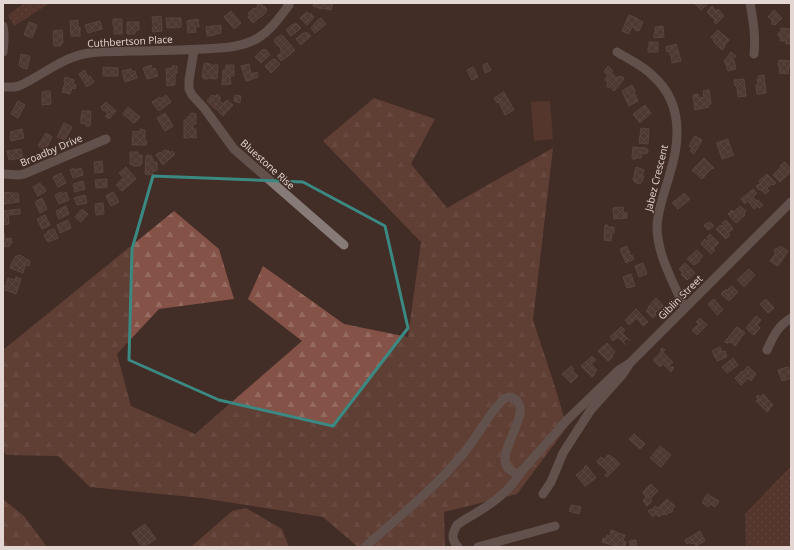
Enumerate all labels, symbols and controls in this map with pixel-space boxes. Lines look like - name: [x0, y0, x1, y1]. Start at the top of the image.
- street label: Cuthbertson Place: [87, 32, 173, 50]
- street label: Broadby Drive: [18, 130, 85, 169]
- street label: Bluestone Rise: [238, 136, 298, 192]
- street label: Jabez Crescent: [641, 143, 671, 214]
- street label: Giblin Street: [655, 271, 706, 322]

